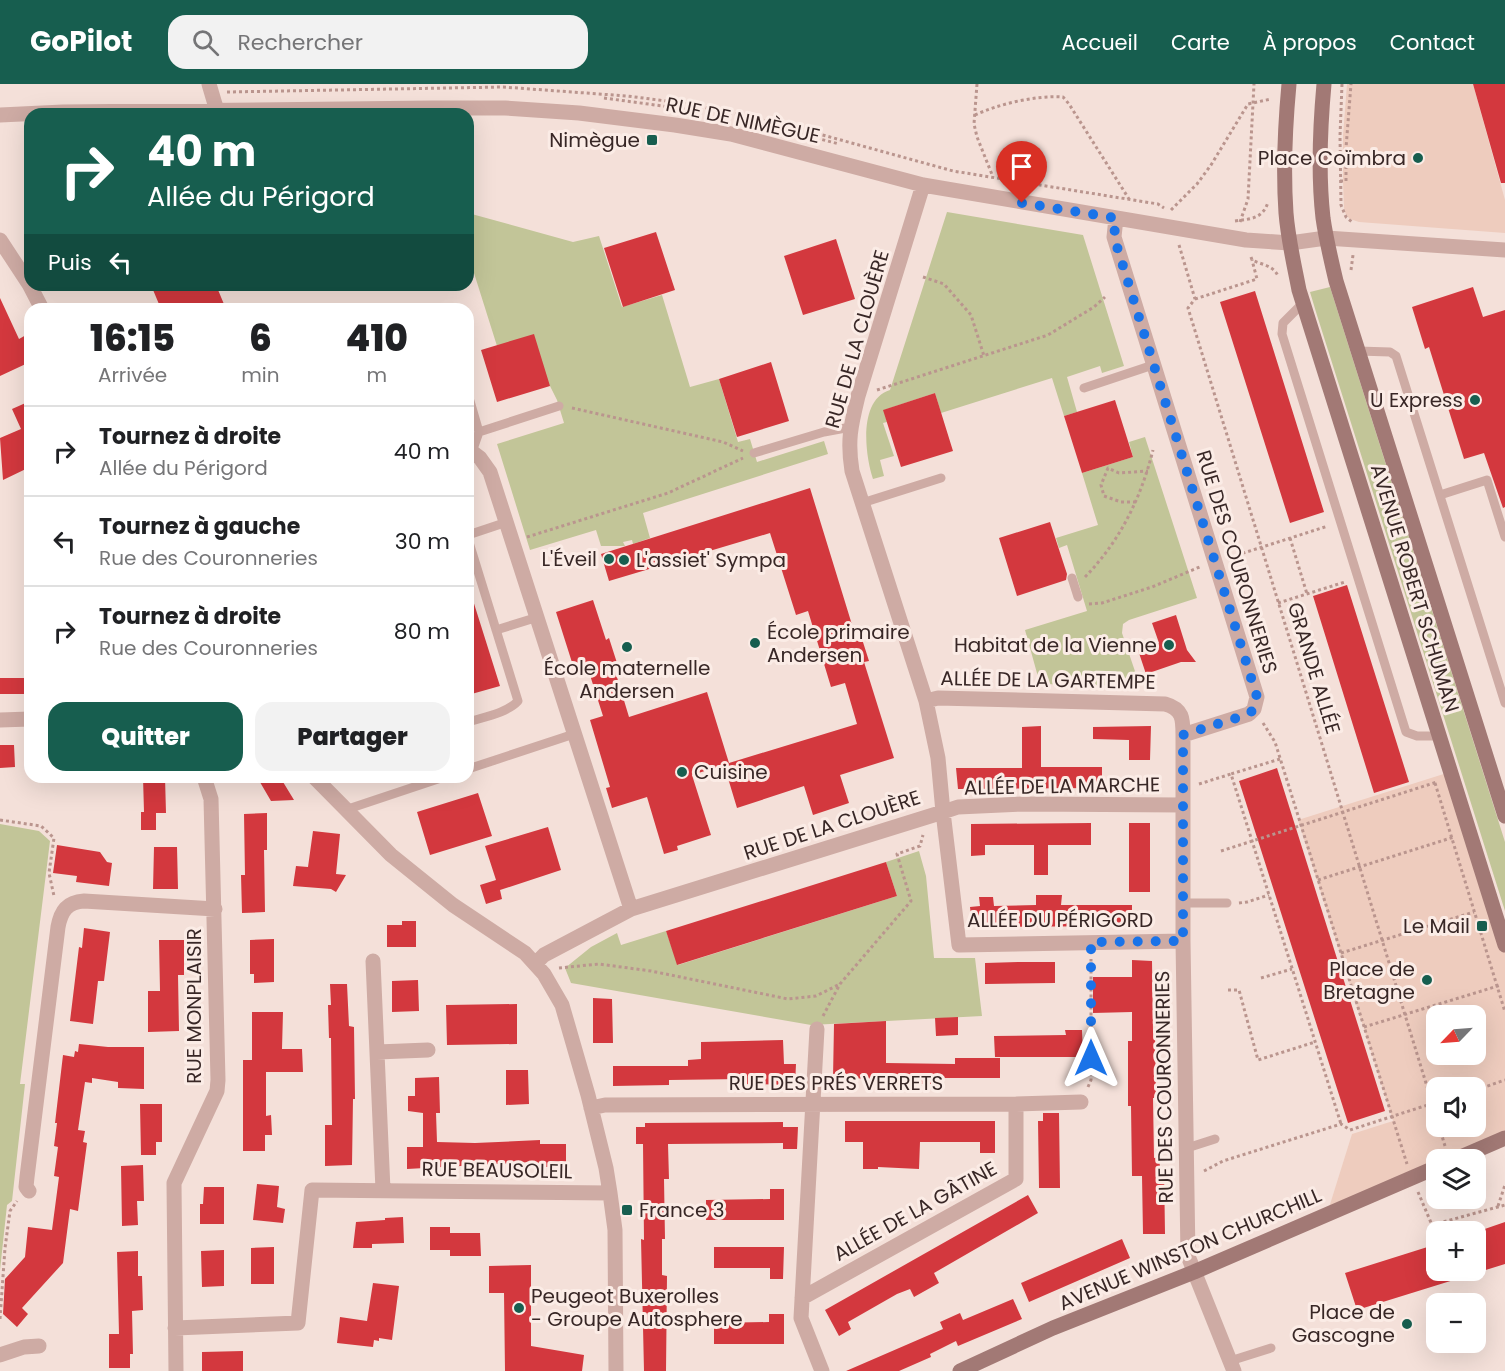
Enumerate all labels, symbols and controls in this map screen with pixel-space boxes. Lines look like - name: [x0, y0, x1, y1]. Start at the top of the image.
- search box: [168, 15, 588, 69]
- text: GoPilot: [30, 22, 132, 61]
- icon: search: [189, 26, 222, 59]
- text: Rechercher: [237, 27, 363, 58]
- text: Accueil: [1061, 28, 1138, 57]
- text: Carte: [1171, 28, 1230, 57]
- text: À propos: [1263, 28, 1357, 57]
- text: Contact: [1390, 28, 1475, 57]
- street label: RUE DE NIMÈGUE: [663, 90, 823, 150]
- text: 40 m: [147, 122, 256, 181]
- place label: Nimègue: [549, 126, 640, 154]
- icon: right: [48, 132, 126, 210]
- marker: Nimègue: [645, 133, 659, 147]
- pin: [996, 141, 1047, 203]
- place label: Place Coïmbra: [1258, 144, 1406, 172]
- icon: arrive: [1005, 150, 1038, 183]
- marker: Place Coïmbra: [1411, 151, 1425, 165]
- text: Allée du Périgord: [147, 178, 375, 215]
- icon: left: [104, 246, 137, 279]
- street label: RUE DE LA CLOUÈRE: [818, 246, 896, 432]
- text: Puis: [48, 247, 92, 278]
- text: 16:15: [90, 313, 175, 364]
- text: 6: [249, 313, 272, 364]
- text: 410: [346, 313, 408, 364]
- text: Arrivée: [98, 361, 167, 389]
- text: min: [241, 361, 280, 389]
- text: m: [366, 361, 387, 389]
- place label: U Express: [1370, 386, 1463, 414]
- marker: U Express: [1468, 393, 1482, 407]
- text: Tournez à droite: [99, 421, 281, 452]
- icon: right: [48, 435, 81, 468]
- text: 40 m: [394, 436, 450, 467]
- street label: RUE DES COURONNERIES: [1190, 447, 1284, 677]
- text: Allée du Périgord: [99, 454, 268, 482]
- street label: AVENUE ROBERT SCHUMAN: [1364, 460, 1466, 716]
- text: Tournez à gauche: [99, 511, 300, 542]
- icon: left: [48, 525, 81, 558]
- text: 30 m: [395, 526, 450, 557]
- text: Rue des Couronneries: [99, 544, 318, 572]
- place label: L'Éveil: [541, 545, 597, 573]
- place label: L'assiet' Sympa: [636, 546, 786, 574]
- marker: L'Éveil: [602, 552, 616, 566]
- marker: L'assiet' Sympa: [617, 553, 631, 567]
- street label: GRANDE ALLÉE: [1281, 599, 1347, 737]
- text: Tournez à droite: [99, 601, 281, 632]
- icon: right: [48, 615, 81, 648]
- text: 80 m: [394, 616, 450, 647]
- place label: École primaire Andersen: [767, 618, 910, 669]
- place label: Habitat de la Vienne: [954, 631, 1157, 659]
- text: Rue des Couronneries: [99, 634, 318, 662]
- marker: École primaire Andersen: [748, 636, 762, 650]
- marker: Habitat de la Vienne: [1162, 638, 1176, 652]
- marker: École maternelle Andersen: [620, 640, 634, 654]
- place label: École maternelle Andersen: [544, 654, 710, 705]
- street label: ALLÉE DE LA GARTEMPE: [940, 664, 1156, 696]
- button: Quitter: [48, 702, 243, 771]
- button: Partager: [255, 702, 450, 771]
- place label: Cuisine: [694, 758, 768, 786]
- marker: Cuisine: [675, 765, 689, 779]
- street label: ALLÉE DE LA MARCHE: [964, 770, 1160, 802]
- street label: RUE DE LA CLOUÈRE: [740, 783, 924, 867]
- street label: ALLÉE DU PÉRIGORD: [967, 906, 1153, 934]
- place label: Le Mail: [1403, 912, 1470, 940]
- marker: Le Mail: [1475, 919, 1489, 933]
- street label: RUE MONPLAISIR: [180, 928, 208, 1084]
- place label: Place de Bretagne: [1323, 955, 1415, 1006]
- street label: RUE DES COURONNERIES: [1148, 970, 1180, 1204]
- marker: Place de Bretagne: [1420, 973, 1434, 987]
- north arrow: [1426, 1005, 1486, 1065]
- map controls: [1426, 1005, 1486, 1353]
- position arrow: [1059, 1026, 1123, 1090]
- street label: RUE DES PRÉS VERRETS: [729, 1069, 943, 1097]
- button: sound: [1426, 1077, 1486, 1137]
- button: layers: [1426, 1149, 1486, 1209]
- street label: ALLÉE DE LA GÂTINE: [828, 1154, 1002, 1268]
- street label: RUE BEAUSOLEIL: [421, 1155, 573, 1185]
- street label: AVENUE WINSTON CHURCHILL: [1054, 1181, 1326, 1317]
- place label: France 3: [639, 1196, 725, 1224]
- marker: France 3: [620, 1203, 634, 1217]
- button: +: [1426, 1221, 1486, 1281]
- place label: Peugeot Buxerolles - Groupe Autosphere: [531, 1282, 743, 1333]
- button: −: [1426, 1293, 1486, 1353]
- place label: Place de Gascogne: [1292, 1298, 1395, 1349]
- marker: Peugeot Buxerolles - Groupe Autosphere: [512, 1301, 526, 1315]
- marker: Place de Gascogne: [1400, 1317, 1414, 1331]

